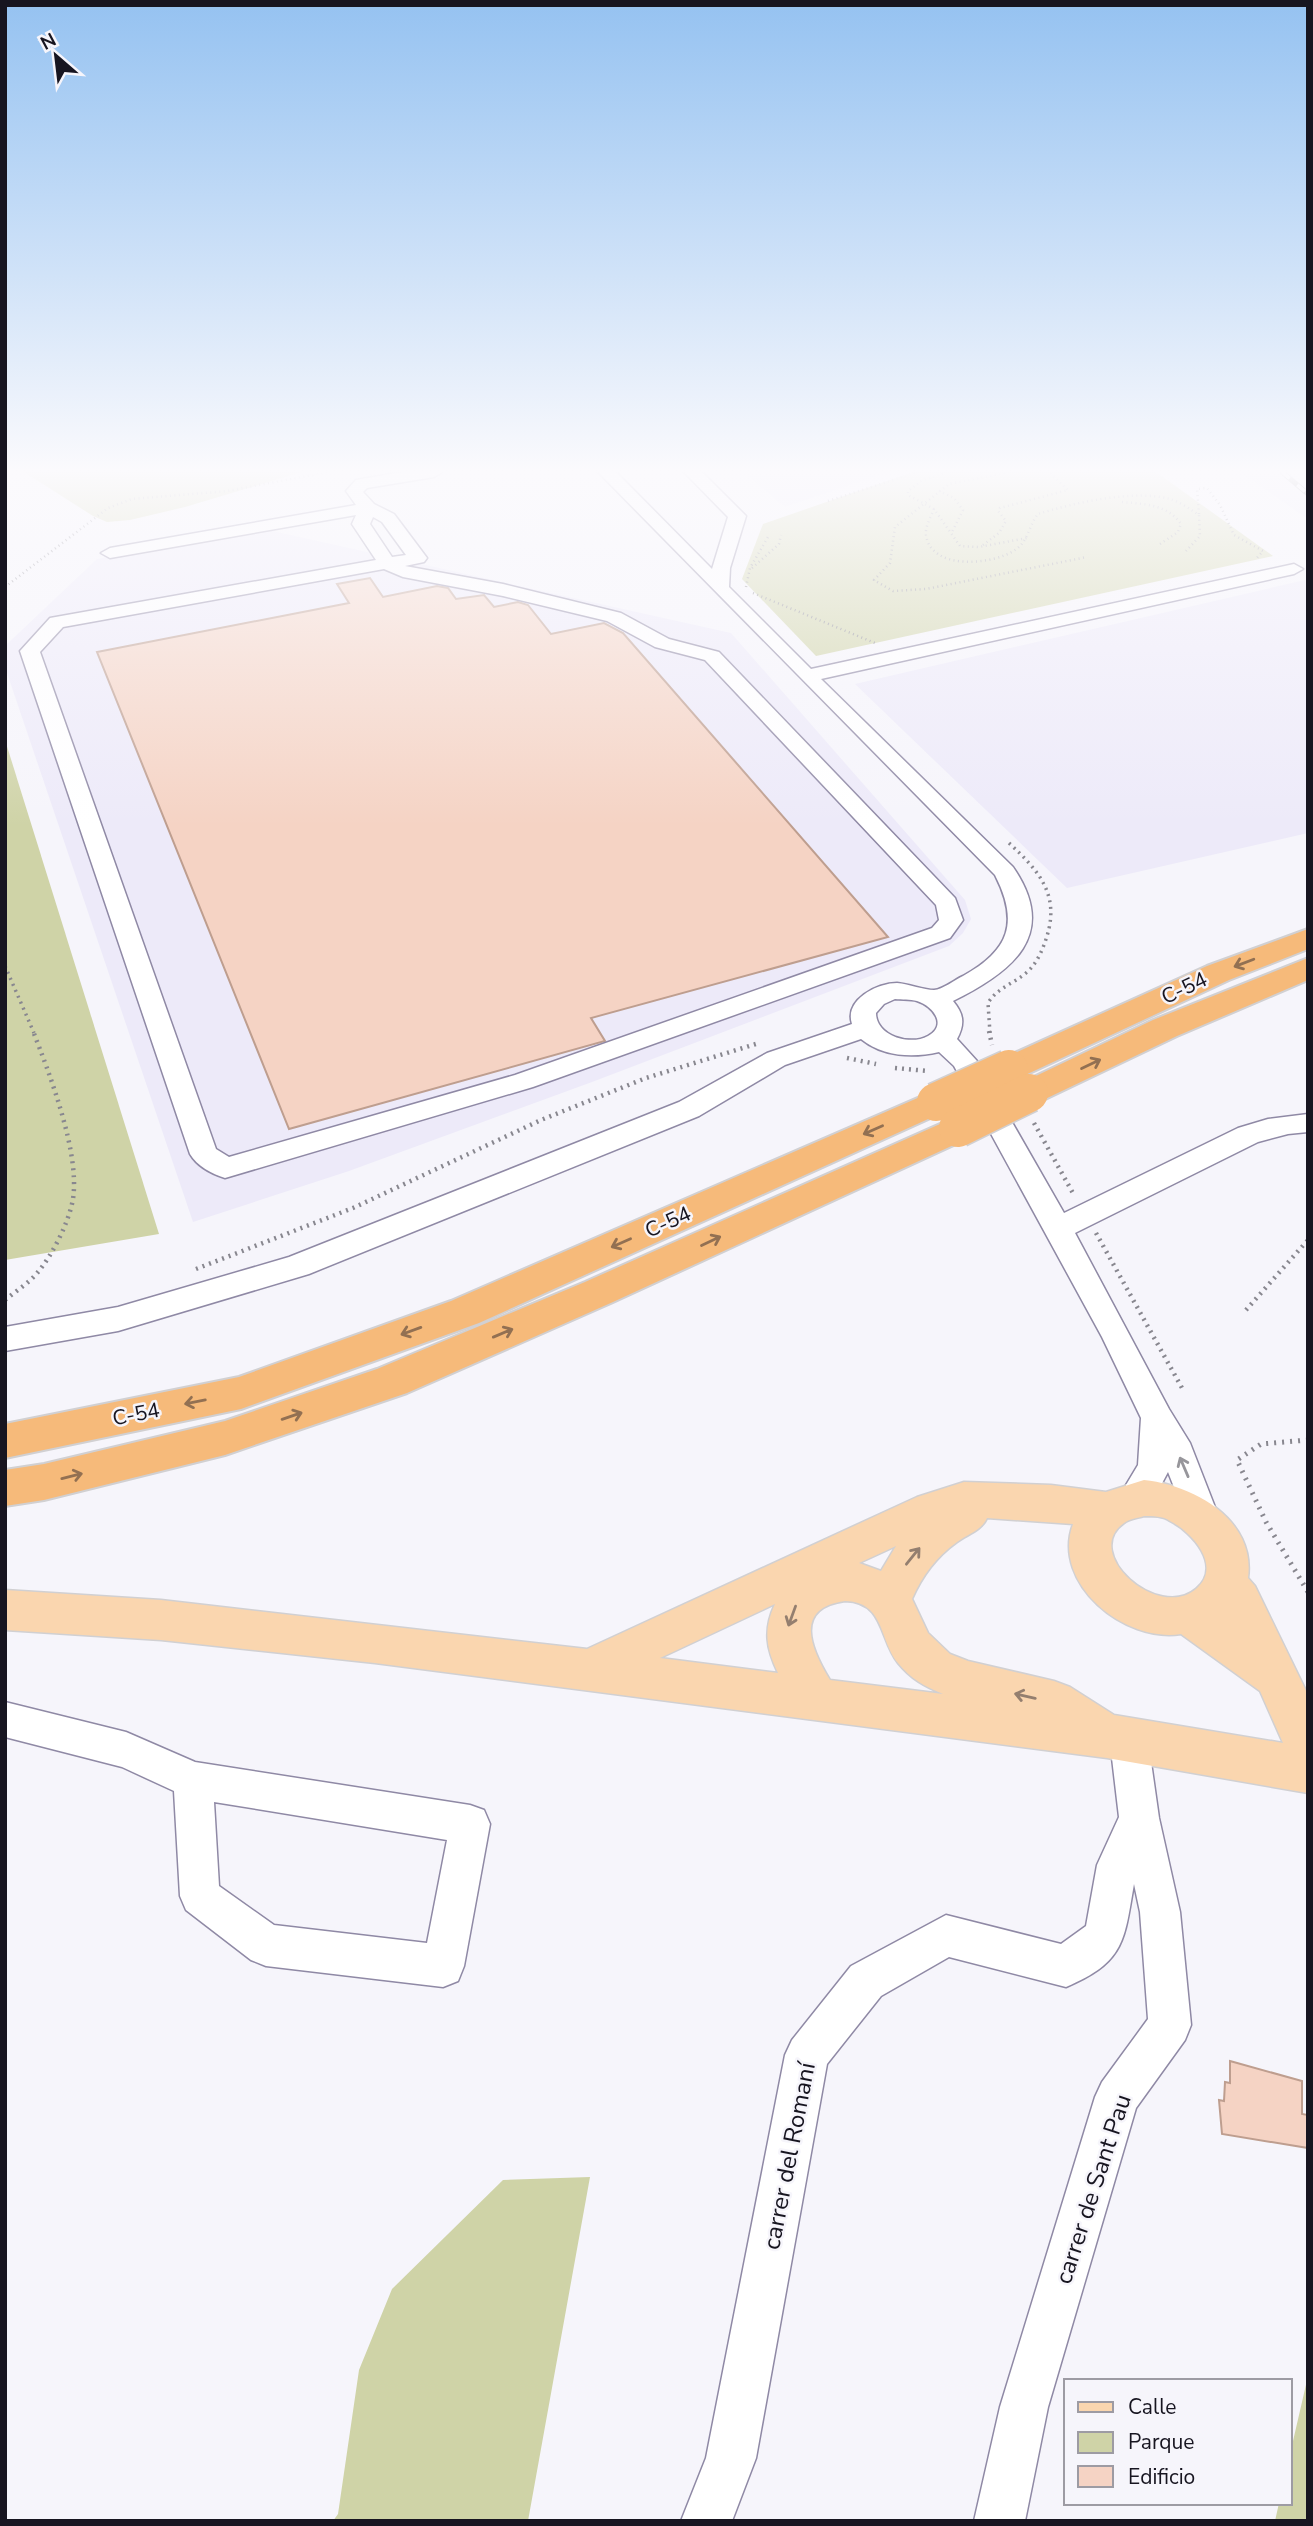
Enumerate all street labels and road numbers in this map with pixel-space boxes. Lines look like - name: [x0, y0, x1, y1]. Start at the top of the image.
- street label: C-54: [1156, 965, 1212, 1011]
- street label: C-54: [641, 1200, 695, 1244]
- street label: C-54: [110, 1396, 162, 1432]
- street label: carrer del Romaní: [755, 2058, 823, 2252]
- street label: carrer de Sant Pau: [1047, 2090, 1139, 2288]

